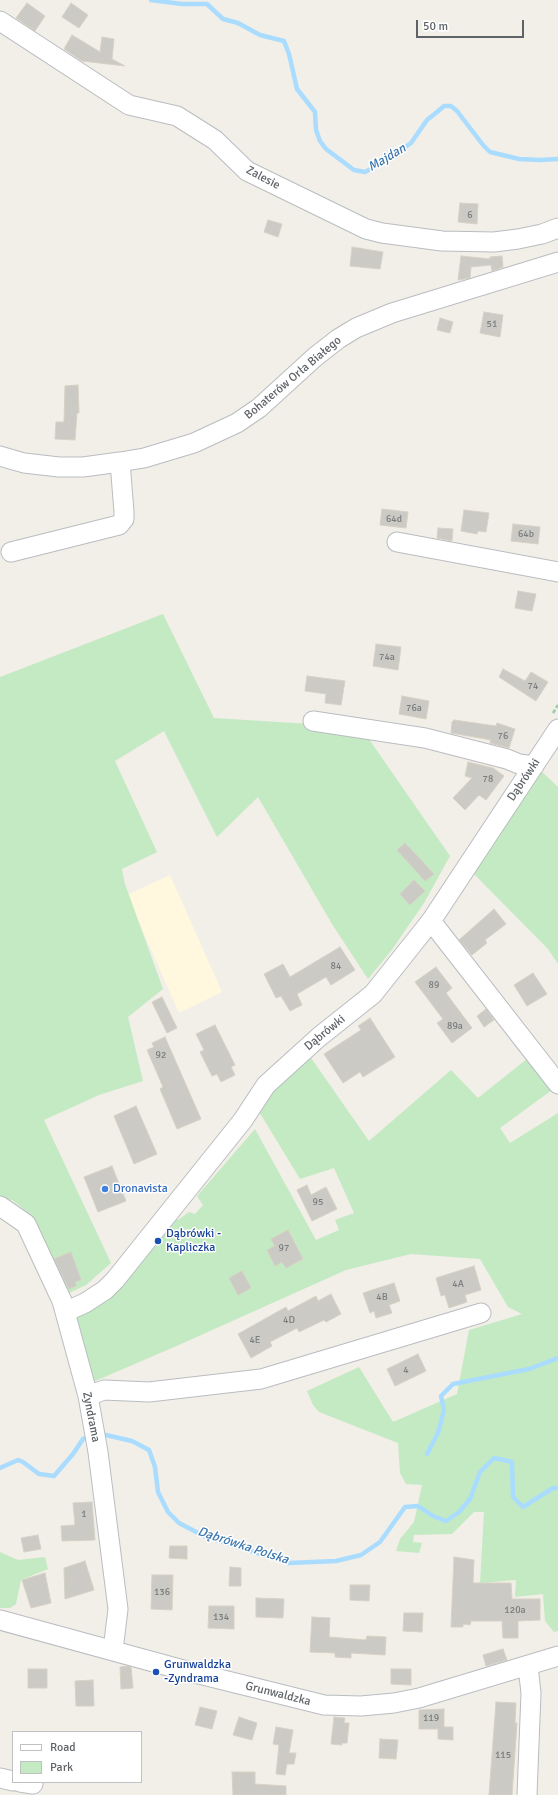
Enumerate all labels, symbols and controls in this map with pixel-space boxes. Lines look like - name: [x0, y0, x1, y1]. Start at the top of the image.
- scale bar: [418, 12, 526, 38]
- text: 50 m: [423, 19, 448, 34]
- water label: Majdan: [365, 141, 409, 175]
- street label: Zalesie: [243, 163, 283, 193]
- house number: 6: [467, 209, 473, 221]
- house number: 51: [487, 318, 497, 330]
- street label: Bohaterów Orła Białego: [242, 333, 344, 423]
- house number: 64d: [386, 513, 402, 525]
- house number: 64b: [518, 528, 534, 540]
- house number: 74a: [379, 651, 395, 663]
- house number: 74: [528, 680, 538, 692]
- house number: 76a: [406, 702, 422, 714]
- house number: 76: [498, 730, 508, 742]
- street label: Dąbrówki: [505, 756, 543, 804]
- house number: 78: [483, 773, 493, 785]
- house number: 84: [331, 960, 341, 972]
- house number: 89: [429, 979, 439, 991]
- street label: Dąbrówki: [302, 1012, 348, 1054]
- house number: 89a: [447, 1020, 463, 1032]
- house number: 92: [156, 1049, 166, 1061]
- place label: Dronavista: [113, 1182, 168, 1196]
- marker: Dronavista: [100, 1184, 110, 1194]
- house number: 95: [313, 1196, 323, 1208]
- place label: Dąbrówki - Kapliczka: [166, 1227, 221, 1255]
- marker: Dąbrówki - Kapliczka: [153, 1236, 163, 1246]
- house number: 97: [279, 1242, 289, 1254]
- house number: 4A: [452, 1278, 464, 1290]
- house number: 4B: [376, 1291, 388, 1303]
- house number: 4D: [283, 1314, 295, 1326]
- house number: 4E: [249, 1334, 261, 1346]
- house number: 4: [403, 1364, 409, 1376]
- street label: Zyndrama: [79, 1391, 103, 1443]
- house number: 1: [81, 1508, 87, 1520]
- water label: Dąbrówka Polska: [196, 1524, 290, 1568]
- house number: 136: [154, 1586, 170, 1598]
- house number: 120a: [504, 1604, 526, 1616]
- house number: 134: [213, 1611, 229, 1623]
- place label: Grunwaldzka -Zyndrama: [164, 1658, 231, 1686]
- marker: Grunwaldzka -Zyndrama: [151, 1667, 161, 1677]
- street label: Grunwaldzka: [244, 1679, 312, 1709]
- house number: 119: [423, 1712, 439, 1724]
- legend: [12, 1731, 142, 1783]
- text: Road: [50, 1740, 76, 1755]
- house number: 115: [495, 1749, 511, 1761]
- text: Park: [50, 1760, 73, 1775]

